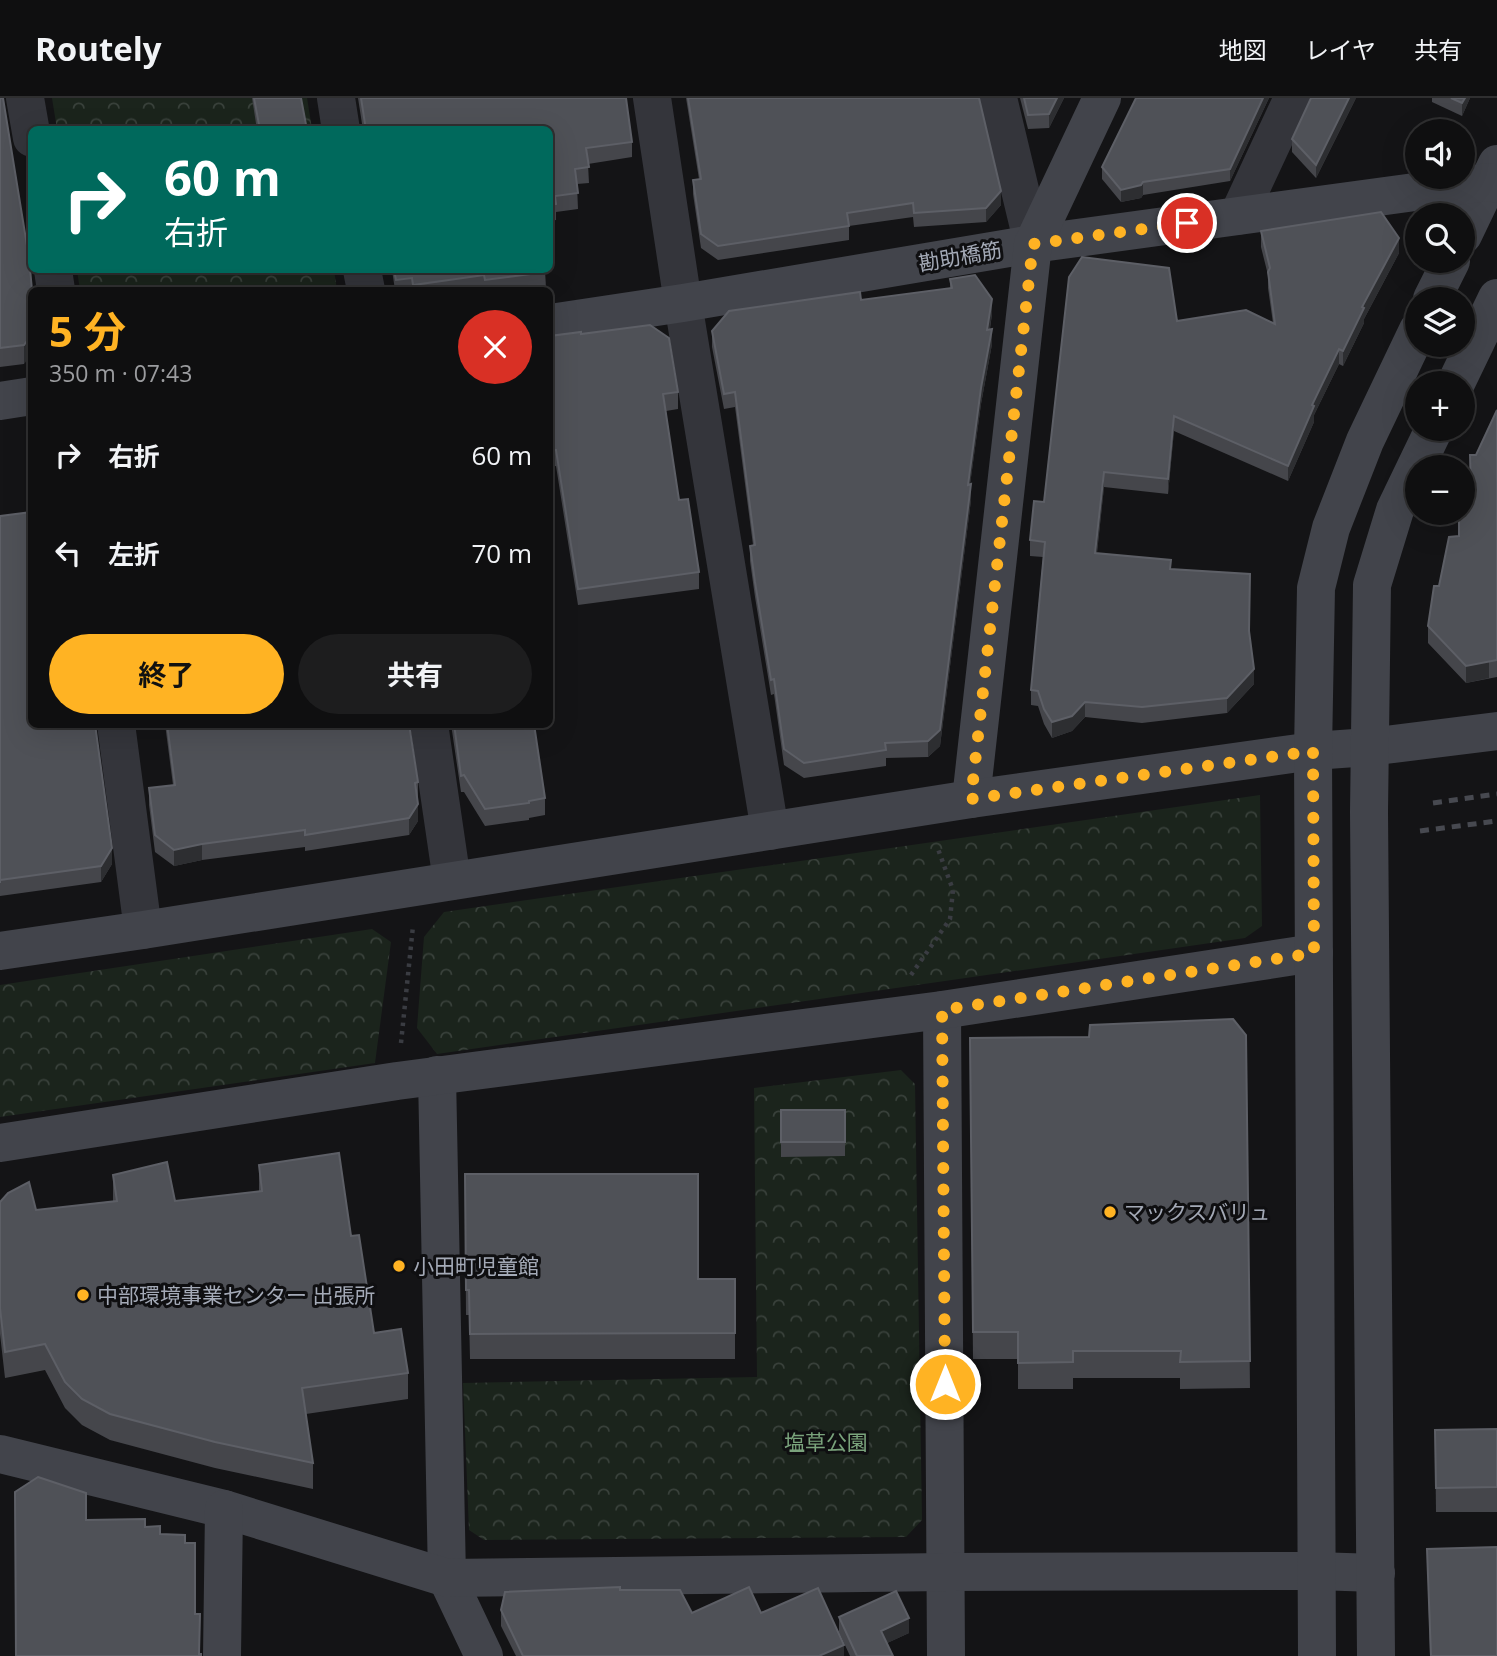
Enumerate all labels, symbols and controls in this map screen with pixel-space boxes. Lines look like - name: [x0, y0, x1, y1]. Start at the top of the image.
- text: Routely: [35, 26, 162, 71]
- text: 地図: [1219, 33, 1267, 66]
- text: レイヤ: [1305, 33, 1376, 66]
- text: 共有: [1414, 33, 1462, 66]
- map controls: [1405, 119, 1475, 525]
- button: sound: [1405, 119, 1475, 189]
- text: 60 m: [164, 144, 281, 210]
- icon: right: [49, 154, 140, 245]
- pin: [1157, 193, 1217, 253]
- button: search: [1405, 203, 1475, 273]
- icon: arrive: [1168, 204, 1206, 242]
- text: 右折: [164, 210, 228, 253]
- street label: 勘助橋筋: [916, 235, 1004, 277]
- button: layers: [1405, 287, 1475, 357]
- text: 5 分: [49, 302, 126, 359]
- button: close: [458, 310, 532, 384]
- text: 350 m · 07:43: [49, 357, 192, 389]
- button: +: [1405, 371, 1475, 441]
- icon: right: [49, 436, 87, 474]
- text: 60 m: [471, 437, 532, 473]
- text: 右折: [108, 438, 160, 474]
- button: −: [1405, 455, 1475, 525]
- icon: left: [49, 534, 87, 572]
- text: 70 m: [471, 535, 532, 571]
- text: 左折: [108, 536, 160, 572]
- button: 終了: [49, 634, 284, 714]
- button: 共有: [298, 634, 532, 714]
- place label: マックスバリュ: [1124, 1198, 1270, 1226]
- marker: マックスバリュ: [1102, 1204, 1118, 1220]
- place label: 小田町児童館: [413, 1252, 539, 1280]
- marker: 小田町児童館: [391, 1258, 407, 1274]
- place label: 中部環境事業センター 出張所: [97, 1281, 375, 1309]
- marker: 中部環境事業センター 出張所: [75, 1287, 91, 1303]
- position arrow: [908, 1347, 982, 1421]
- park label: 塩草公園: [784, 1428, 868, 1456]

